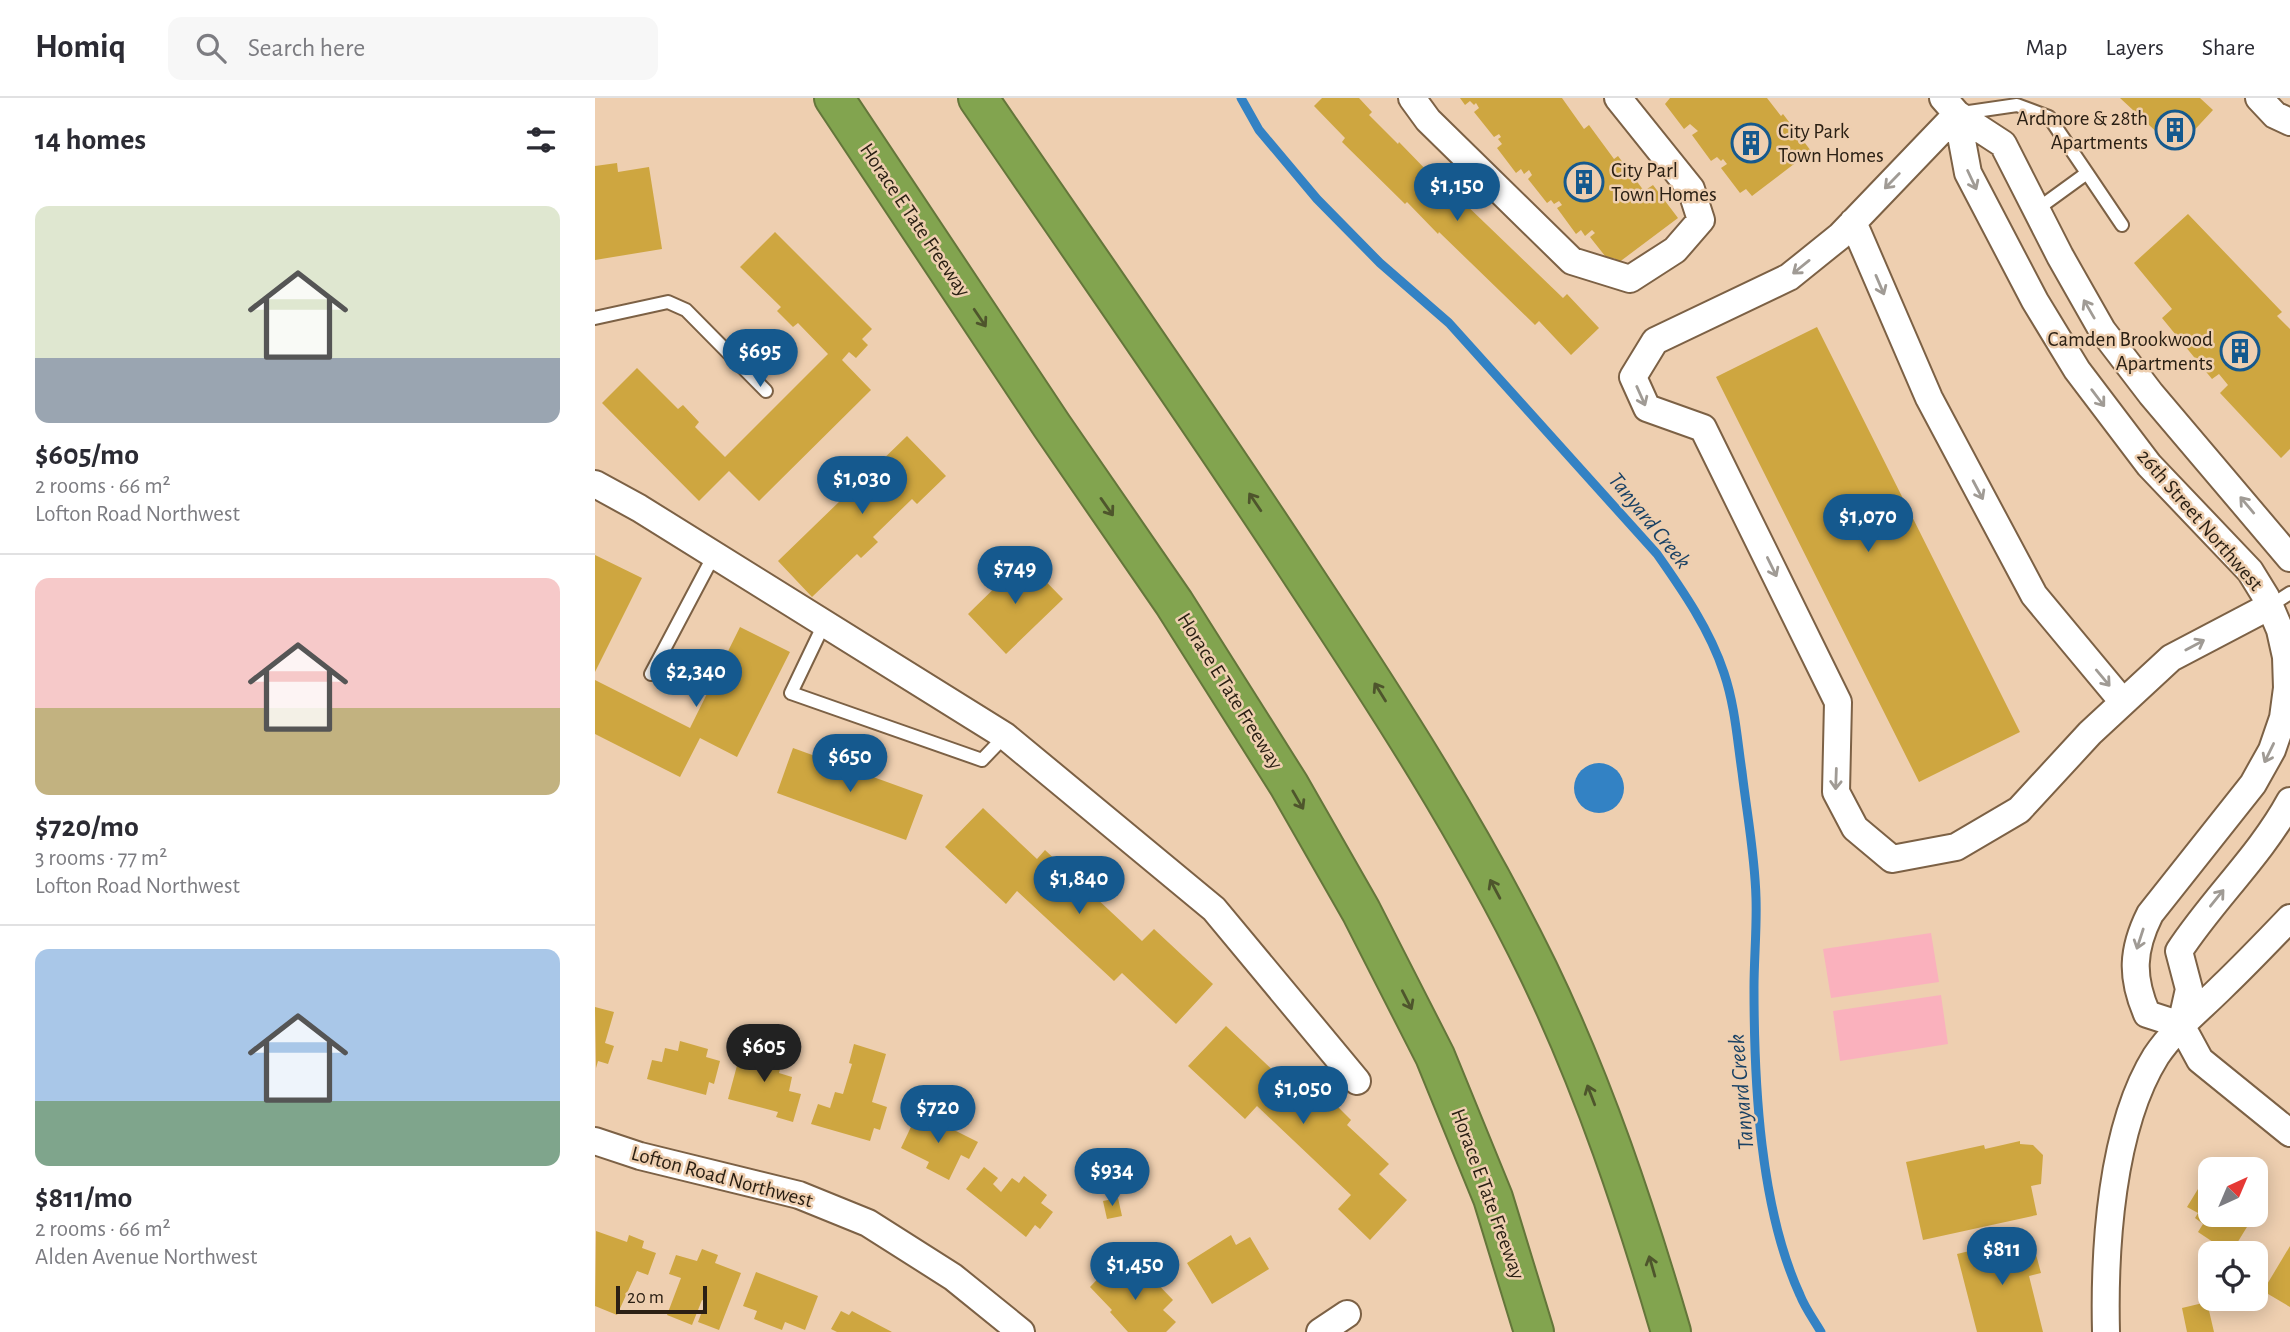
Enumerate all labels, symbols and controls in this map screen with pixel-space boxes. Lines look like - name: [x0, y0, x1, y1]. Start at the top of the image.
- search box: [168, 17, 658, 80]
- icon: search: [192, 29, 230, 67]
- text: Homiq: [35, 31, 126, 64]
- text: Search here: [248, 35, 365, 61]
- text: Map: [2025, 36, 2067, 60]
- text: Layers: [2105, 36, 2164, 60]
- text: Share: [2202, 36, 2255, 60]
- place label: Ardmore & 28th Apartments: [2016, 108, 2148, 153]
- building icon: Ardmore & 28th Apartments: [2154, 109, 2196, 151]
- icon: filters: [522, 121, 560, 159]
- place label: City Park Town Homes: [1778, 121, 1884, 166]
- building icon: City Park Town Homes: [1730, 122, 1772, 164]
- text: 14 homes: [35, 125, 146, 155]
- street label: Horace E Tate Freeway: [856, 140, 974, 300]
- place label: City Parl Town Homes: [1611, 160, 1717, 205]
- building icon: City Parl Town Homes: [1563, 161, 1605, 203]
- pin: $1,150: [1400, 164, 1514, 223]
- one-way arrow: [1966, 169, 1979, 190]
- one-way arrow: [1884, 172, 1901, 189]
- text: $1,150: [1430, 174, 1484, 197]
- icon: home: [235, 252, 361, 378]
- one-way arrow: [1793, 259, 1811, 275]
- one-way arrow: [1874, 274, 1887, 295]
- one-way arrow: [2082, 299, 2096, 319]
- one-way arrow: [973, 308, 987, 327]
- place label: Camden Brookwood Apartments: [2048, 329, 2213, 374]
- pin: $695: [719, 330, 801, 389]
- building icon: Camden Brookwood Apartments: [2219, 330, 2261, 372]
- text: $695: [739, 340, 781, 363]
- one-way arrow: [1635, 385, 1648, 406]
- one-way arrow: [2091, 388, 2106, 407]
- text: $605/mo: [35, 440, 139, 470]
- street label: 26th Street Northwest: [2133, 445, 2267, 595]
- pin: $1,030: [805, 456, 919, 516]
- text: $1,030: [833, 467, 891, 490]
- water label: Tanyard Creek: [1603, 469, 1695, 574]
- text: 2 rooms · 66 m²: [35, 475, 171, 498]
- one-way arrow: [1972, 479, 1985, 500]
- one-way arrow: [1248, 493, 1262, 513]
- pin: $1,070: [1811, 494, 1925, 554]
- one-way arrow: [1100, 497, 1114, 516]
- one-way arrow: [2239, 497, 2254, 515]
- text: Lofton Road Northwest: [35, 503, 240, 526]
- text: $1,070: [1839, 505, 1897, 528]
- pin: $749: [974, 546, 1056, 606]
- one-way arrow: [1765, 556, 1779, 577]
- text: $749: [994, 557, 1036, 580]
- street label: Horace E Tate Freeway: [1173, 609, 1287, 773]
- icon: home: [235, 624, 361, 750]
- one-way arrow: [2185, 637, 2205, 651]
- pin: $2,340: [639, 650, 753, 709]
- text: $2,340: [666, 660, 726, 683]
- one-way arrow: [2096, 669, 2111, 687]
- one-way arrow: [1373, 683, 1387, 703]
- pin: $650: [809, 734, 891, 794]
- one-way arrow: [2262, 742, 2276, 763]
- text: $650: [828, 745, 872, 768]
- one-way arrow: [1830, 767, 1843, 790]
- one-way arrow: [1291, 790, 1305, 810]
- text: $720/mo: [35, 812, 139, 842]
- text: 3 rooms · 77 m²: [35, 847, 167, 870]
- pin: $1,840: [1022, 856, 1136, 916]
- text: $1,840: [1050, 867, 1108, 890]
- text: Lofton Road Northwest: [35, 875, 240, 898]
- one-way arrow: [1488, 879, 1502, 899]
- one-way arrow: [2210, 890, 2225, 908]
- one-way arrow: [2132, 927, 2145, 949]
- one-way arrow: [1400, 989, 1414, 1010]
- icon: home: [235, 995, 361, 1121]
- pin: $605: [723, 1024, 805, 1084]
- water label: Tanyard Creek: [1725, 1033, 1759, 1151]
- text: $605: [742, 1035, 786, 1058]
- pin: $1,050: [1246, 1066, 1360, 1126]
- text: $1,050: [1274, 1077, 1332, 1100]
- one-way arrow: [1584, 1084, 1597, 1106]
- pin: $720: [897, 1086, 979, 1145]
- text: $720: [916, 1096, 960, 1119]
- street label: Horace E Tate Freeway: [1447, 1106, 1529, 1282]
- street label: Lofton Road Northwest: [629, 1143, 815, 1211]
- pin: $934: [1071, 1148, 1153, 1208]
- north arrow: [2198, 1157, 2268, 1227]
- map controls: [2198, 1157, 2268, 1311]
- text: $934: [1091, 1159, 1133, 1182]
- text: $811/mo: [35, 1183, 132, 1213]
- text: 2 rooms · 66 m²: [35, 1218, 171, 1241]
- pin: $811: [1961, 1228, 2043, 1287]
- text: $811: [1983, 1238, 2021, 1261]
- button: locate: [2198, 1241, 2268, 1311]
- pin: $1,450: [1078, 1242, 1192, 1302]
- text: Alden Avenue Northwest: [35, 1246, 257, 1269]
- text: $1,450: [1106, 1253, 1164, 1276]
- one-way arrow: [1645, 1256, 1658, 1278]
- scale bar: [616, 1283, 707, 1315]
- text: 20 m: [627, 1288, 664, 1307]

